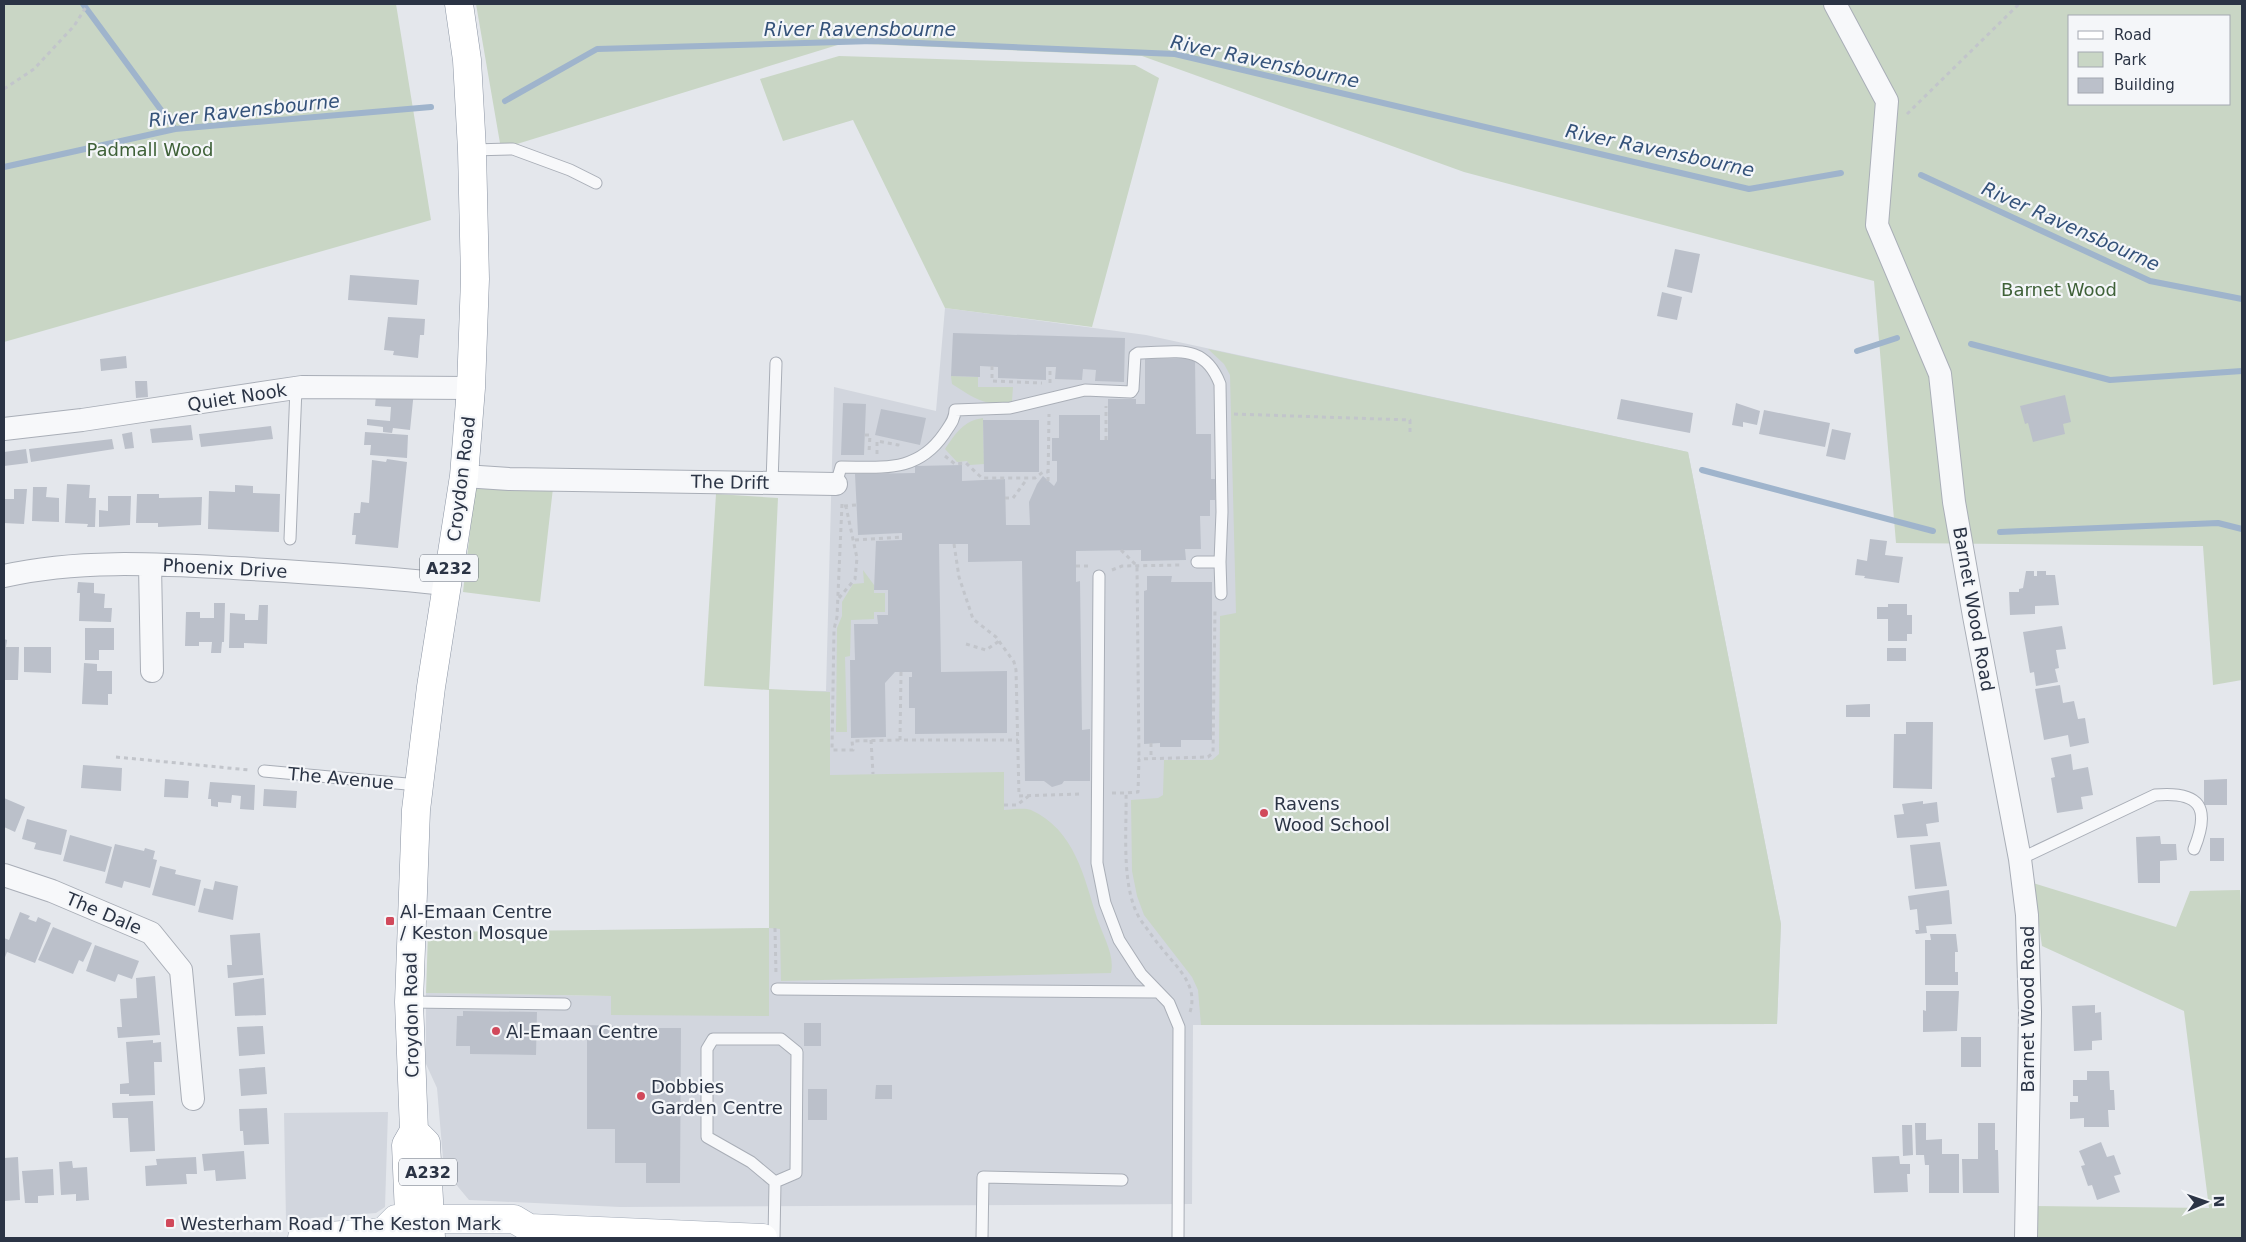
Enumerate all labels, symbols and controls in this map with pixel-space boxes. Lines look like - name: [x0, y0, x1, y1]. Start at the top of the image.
- legend: [2068, 15, 2231, 105]
- water label: River Ravensbourne: [764, 18, 956, 40]
- text: Road: [2114, 26, 2152, 44]
- water label: River Ravensbourne: [1169, 30, 1361, 92]
- text: Park: [2114, 51, 2147, 69]
- text: Building: [2114, 76, 2175, 94]
- water label: River Ravensbourne: [147, 89, 341, 131]
- water label: River Ravensbourne: [1564, 119, 1756, 181]
- park label: Padmall Wood: [87, 139, 213, 160]
- water label: River Ravensbourne: [1979, 177, 2163, 275]
- park label: Barnet Wood: [2001, 279, 2117, 300]
- street label: Quiet Nook: [186, 379, 289, 415]
- street label: Croydon Road: [443, 415, 479, 543]
- street label: The Drift: [690, 471, 769, 493]
- street label: Barnet Wood Road: [1949, 525, 1999, 693]
- street label: Phoenix Drive: [162, 554, 288, 582]
- road number: A232: [420, 554, 478, 582]
- street label: The Avenue: [286, 763, 395, 793]
- place label: Ravens Wood School: [1274, 793, 1390, 835]
- marker: Ravens Wood School: [1258, 807, 1270, 819]
- street label: The Dale: [62, 887, 145, 938]
- place label: Al-Emaan Centre / Keston Mosque: [400, 901, 552, 943]
- marker: Al-Emaan Centre / Keston Mosque: [384, 915, 396, 927]
- street label: Barnet Wood Road: [2017, 926, 2038, 1092]
- street label: Croydon Road: [399, 952, 423, 1078]
- place label: Al-Emaan Centre: [506, 1021, 658, 1042]
- marker: Al-Emaan Centre: [490, 1025, 502, 1037]
- place label: Dobbies Garden Centre: [651, 1076, 783, 1118]
- marker: Dobbies Garden Centre: [635, 1090, 647, 1102]
- road number: A232: [399, 1158, 457, 1186]
- north arrow: [2181, 1177, 2231, 1227]
- text: N: [2211, 1195, 2227, 1208]
- place label: Westerham Road / The Keston Mark: [180, 1213, 502, 1234]
- marker: Westerham Road / The Keston Mark: [164, 1217, 176, 1229]

